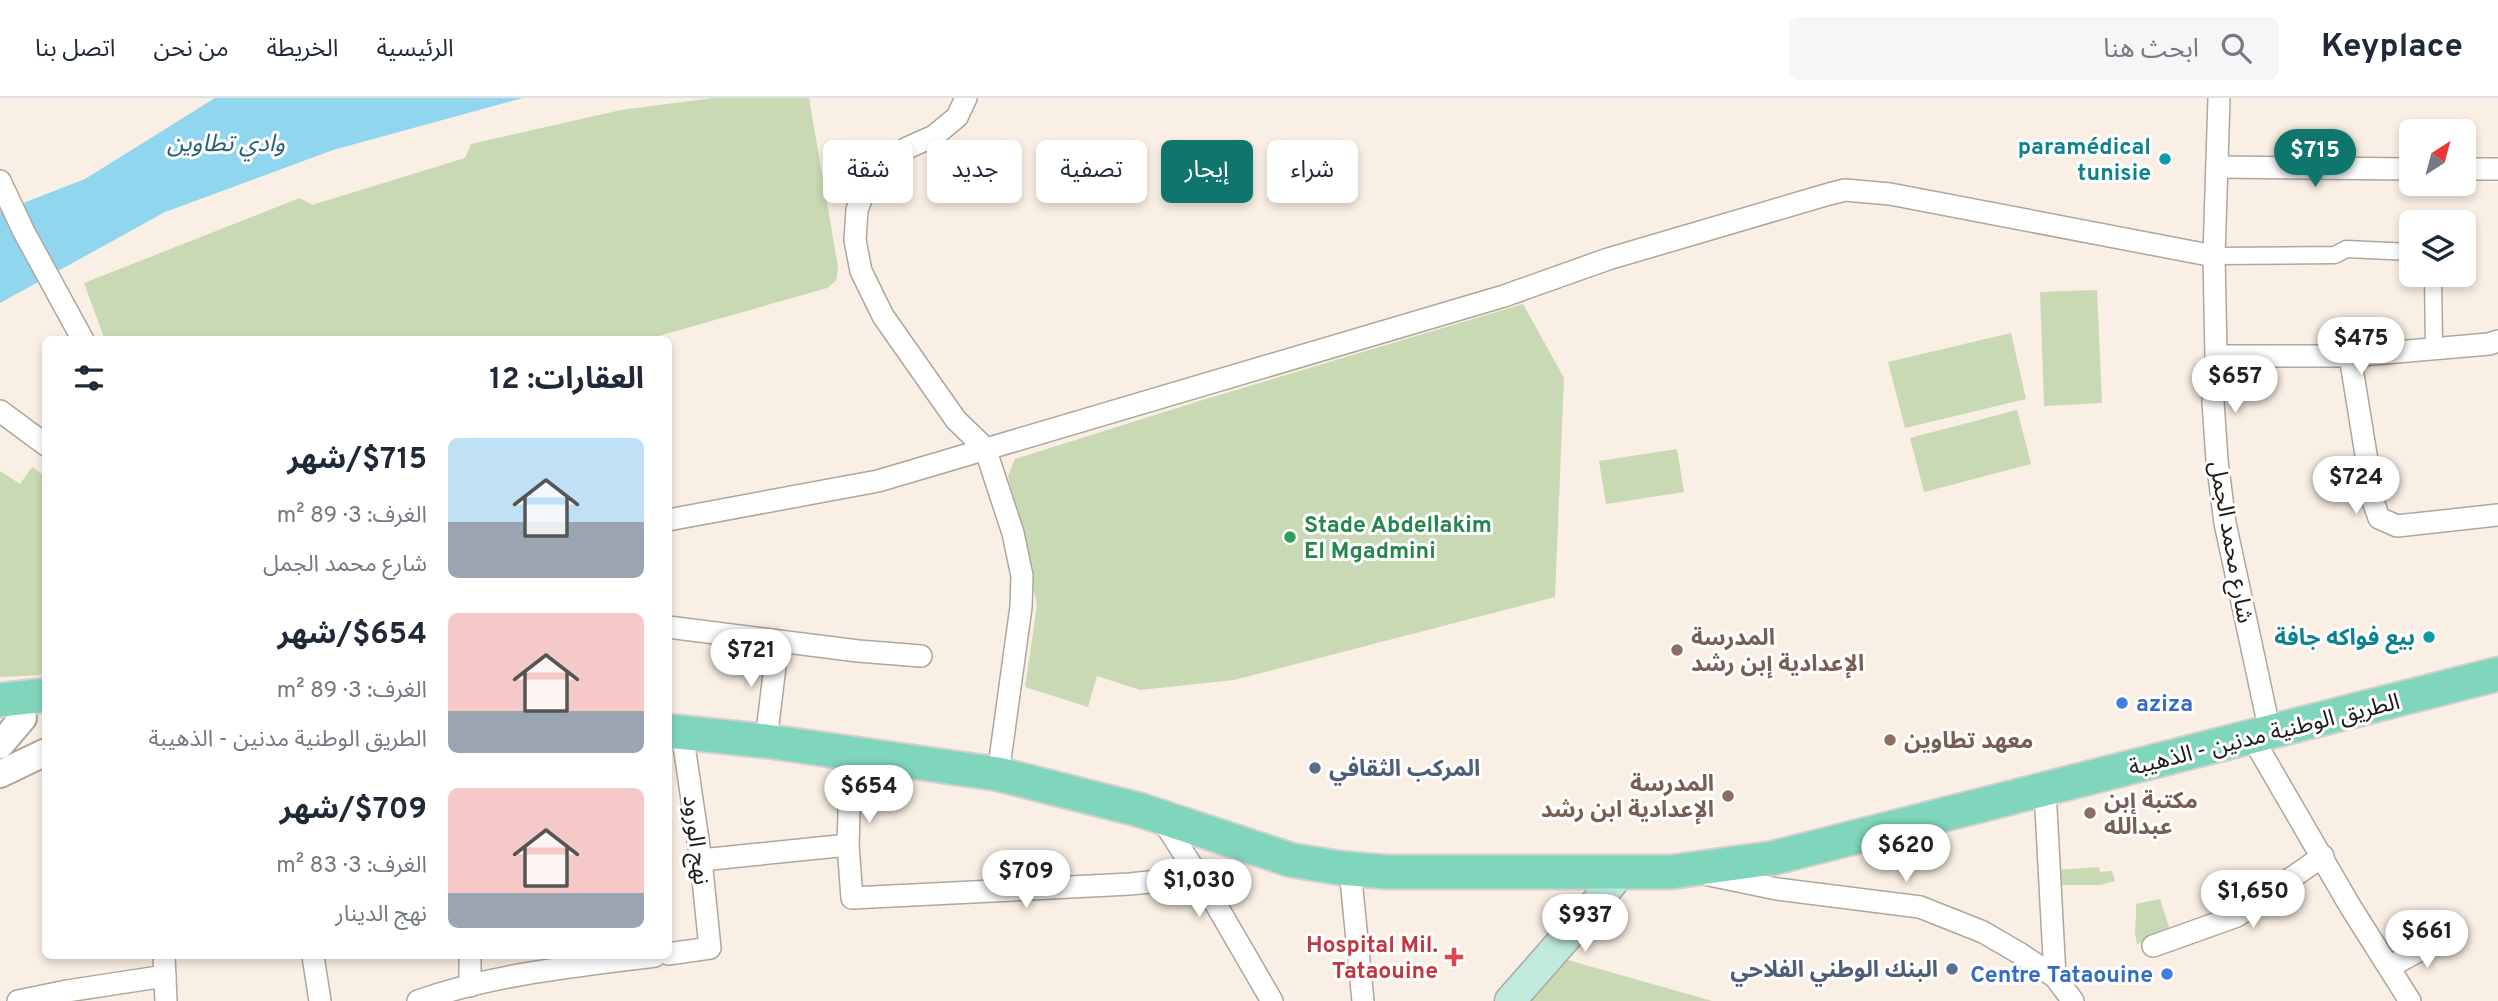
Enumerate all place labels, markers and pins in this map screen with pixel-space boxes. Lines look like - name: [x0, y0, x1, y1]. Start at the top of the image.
- pin: $715: [2274, 130, 2356, 189]
- place label: paramédical tunisie: [2018, 134, 2151, 189]
- marker: paramédical tunisie: [2157, 151, 2173, 167]
- pin: $475: [2320, 317, 2402, 377]
- pin: $657: [2194, 356, 2276, 415]
- pin: $724: [2315, 456, 2397, 516]
- place label: Stade Abdelاakim El Mgadmini: [1304, 512, 1492, 567]
- marker: Stade Abdelاakim El Mgadmini: [1282, 529, 1298, 545]
- place label: المدرسة الإعدادية إبن رشد: [1691, 625, 1864, 680]
- place label: بيع فواكه جافة: [2274, 625, 2415, 654]
- marker: بيع فواكه جافة: [2421, 629, 2437, 645]
- pin: $721: [710, 630, 792, 689]
- marker: المدرسة الإعدادية إبن رشد: [1669, 642, 1685, 658]
- place label: aziza: [2136, 691, 2193, 720]
- marker: aziza: [2114, 695, 2130, 711]
- place label: معهد تطاوين: [1904, 728, 2033, 757]
- marker: معهد تطاوين: [1882, 732, 1898, 748]
- place label: المركب الثقافي: [1329, 756, 1480, 786]
- marker: المركب الثقافي: [1307, 760, 1323, 776]
- pin: $654: [828, 766, 910, 825]
- place label: المدرسة الإعدادية ابن رشد: [1541, 771, 1714, 826]
- marker: المدرسة الإعدادية ابن رشد: [1720, 788, 1736, 804]
- place label: مكتبة إبن عبدالله: [2104, 788, 2198, 843]
- marker: مكتبة إبن عبدالله: [2082, 805, 2098, 821]
- pin: $620: [1865, 824, 1947, 884]
- pin: $709: [985, 850, 1067, 910]
- pin: $1,030: [1142, 860, 1256, 919]
- pin: $1,650: [2196, 870, 2310, 930]
- pin: $937: [1544, 894, 1626, 954]
- pin: $661: [2386, 910, 2468, 970]
- place label: Hospital Mil. Tataouine: [1306, 932, 1438, 987]
- marker: Hospital Mil. Tataouine: [1444, 947, 1464, 967]
- place label: البنك الوطني الفلاحي: [1730, 957, 1938, 987]
- marker: البنك الوطني الفلاحي: [1944, 961, 1960, 977]
- place label: Centre Tataouine: [1970, 962, 2153, 991]
- marker: Centre Tataouine: [2159, 966, 2175, 982]

